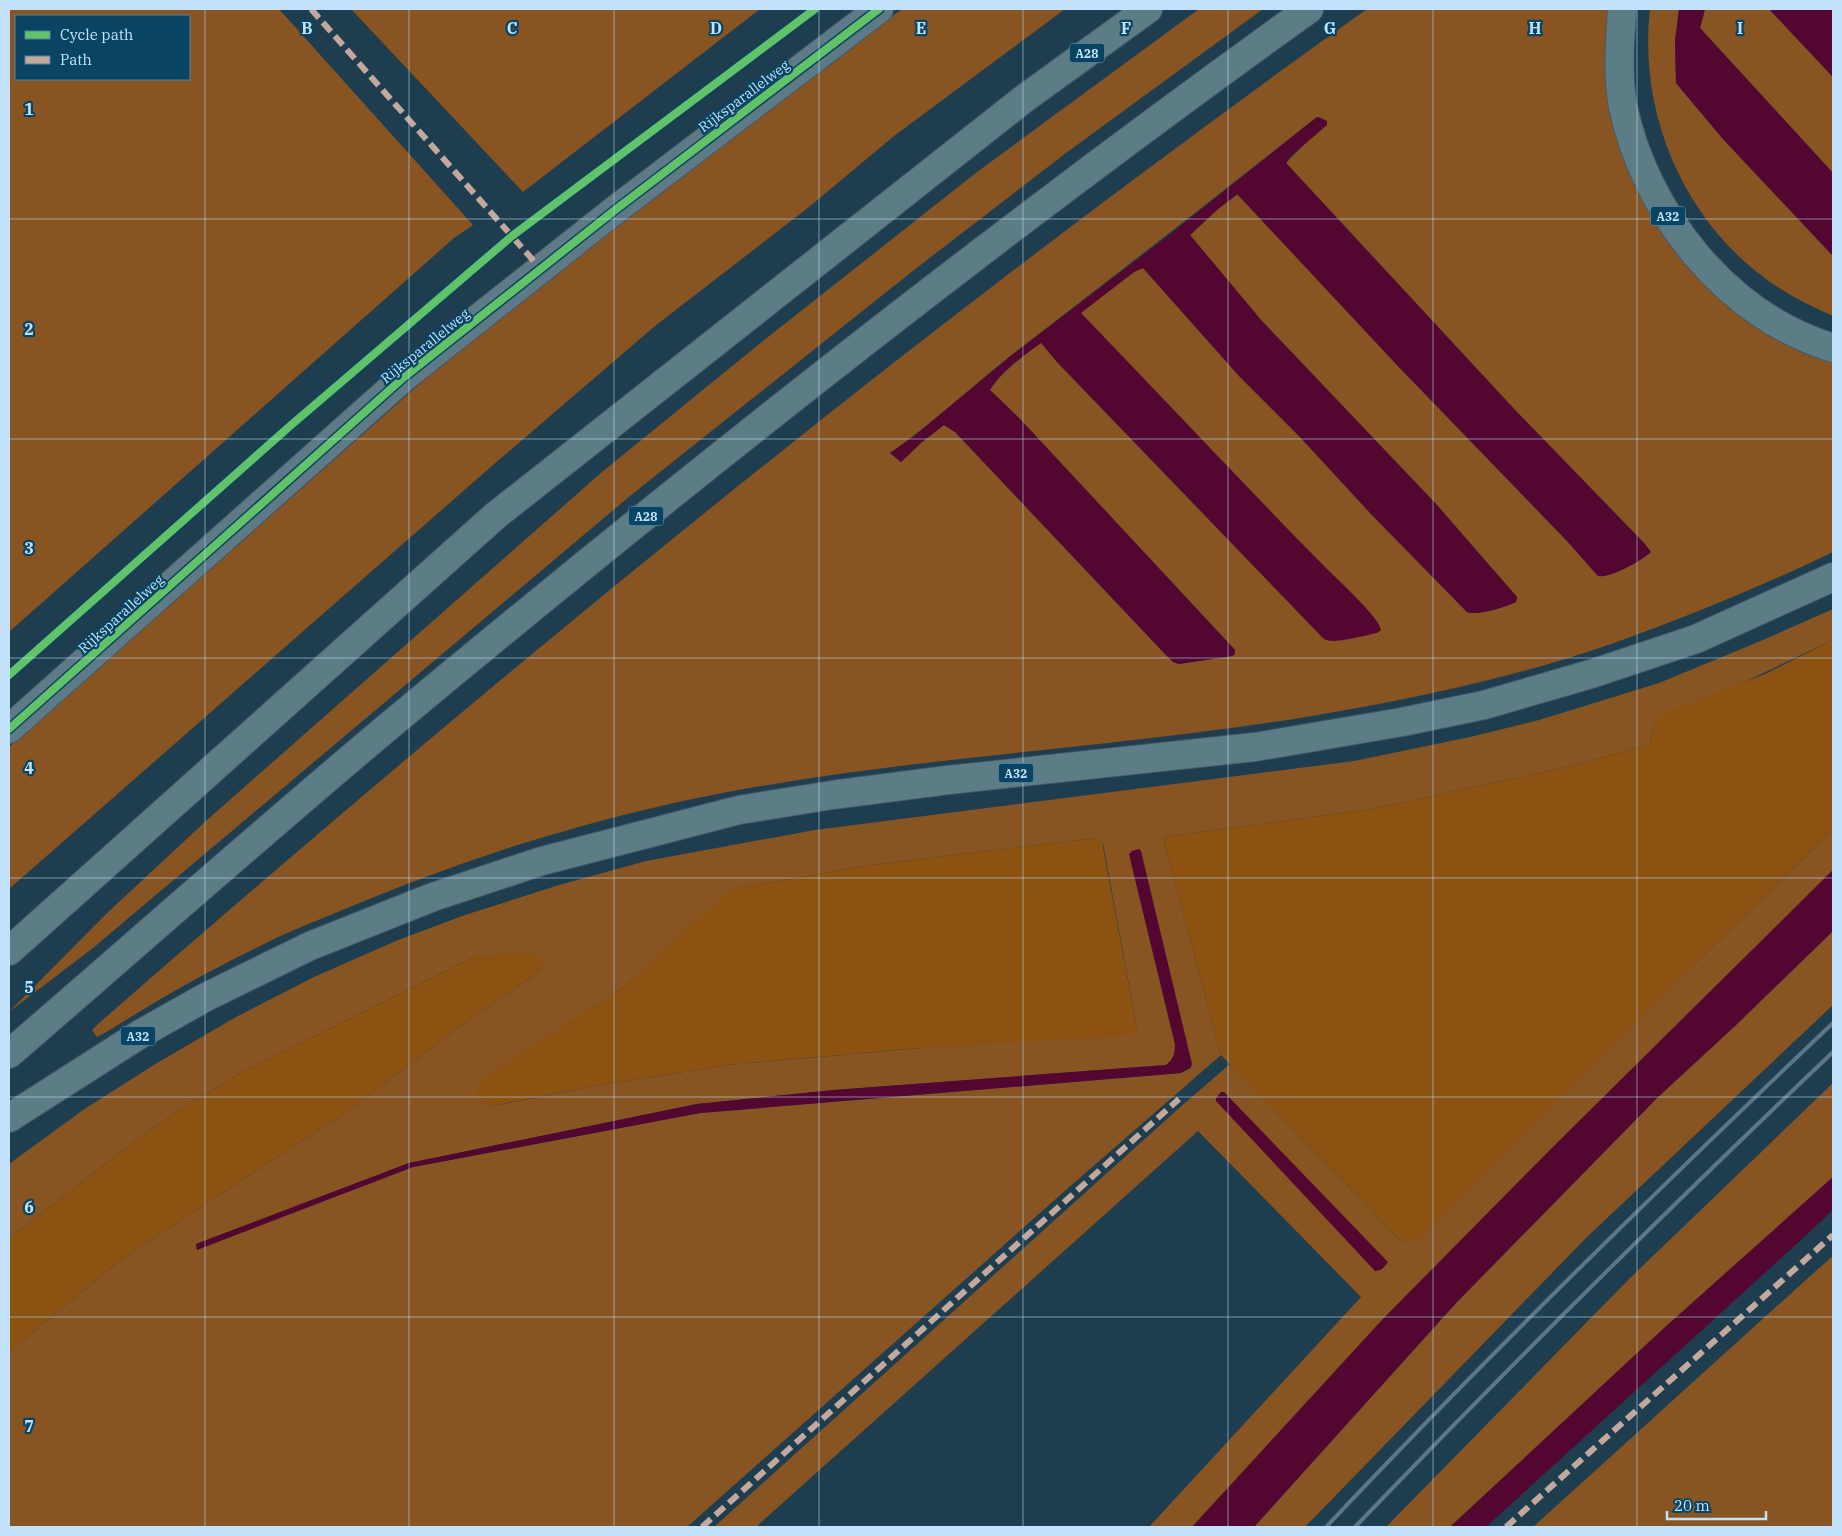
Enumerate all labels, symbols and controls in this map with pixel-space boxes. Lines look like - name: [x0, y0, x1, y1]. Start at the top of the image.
- legend: [15, 15, 190, 80]
- text: B: [301, 18, 313, 38]
- text: C: [507, 18, 517, 38]
- text: D: [710, 18, 722, 38]
- text: E: [916, 18, 926, 38]
- text: F: [1121, 18, 1131, 38]
- text: G: [1324, 18, 1336, 38]
- text: H: [1529, 18, 1542, 38]
- text: I: [1737, 18, 1743, 38]
- text: Cycle path: [60, 25, 133, 44]
- road number: A28: [1070, 44, 1104, 62]
- text: Path: [60, 50, 92, 69]
- street label: Rijksparallelweg: [695, 56, 793, 136]
- text: 1: [24, 99, 34, 119]
- road number: A32: [1650, 207, 1686, 226]
- street label: Rijksparallelweg: [377, 304, 473, 387]
- text: 2: [24, 319, 34, 339]
- road number: A28: [628, 506, 664, 526]
- text: 3: [24, 538, 34, 558]
- street label: Rijksparallelweg: [74, 570, 168, 657]
- text: 4: [24, 758, 34, 778]
- road number: A32: [998, 764, 1034, 782]
- text: 5: [24, 977, 34, 997]
- road number: A32: [120, 1026, 156, 1046]
- text: 6: [24, 1197, 34, 1217]
- text: 7: [24, 1416, 34, 1436]
- scale bar: [1667, 1488, 1766, 1520]
- text: 20 m: [1674, 1496, 1710, 1515]

